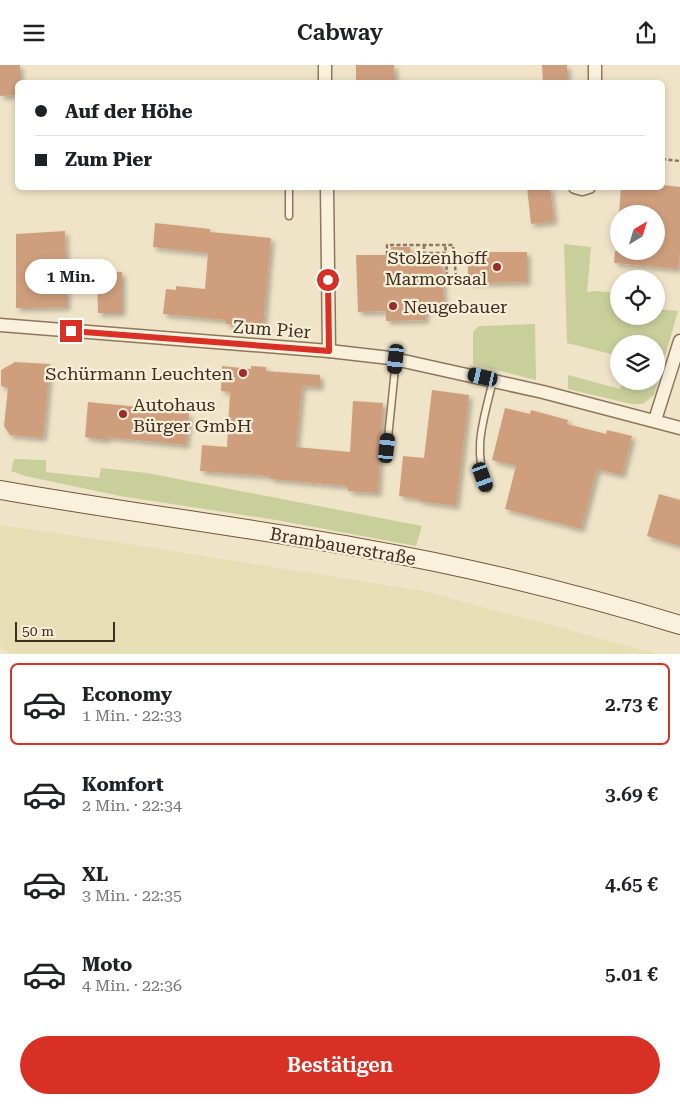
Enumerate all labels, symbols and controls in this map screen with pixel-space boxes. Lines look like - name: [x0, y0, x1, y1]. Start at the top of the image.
- icon: menu: [20, 19, 48, 47]
- icon: share: [632, 19, 660, 47]
- text: Cabway: [297, 20, 383, 45]
- text: Auf der Höhe: [65, 100, 193, 123]
- text: Zum Pier: [65, 148, 152, 171]
- north arrow: [610, 205, 665, 260]
- map controls: [610, 205, 665, 390]
- place label: Stolzenhoff Marmorsaal: [385, 247, 488, 289]
- callout: 1 Min.: [25, 259, 117, 293]
- marker: Stolzenhoff Marmorsaal: [491, 261, 503, 273]
- text: 1 Min.: [47, 267, 95, 286]
- route start: [317, 269, 339, 291]
- button: locate: [610, 270, 665, 325]
- place label: Neugebauer: [403, 296, 507, 317]
- marker: Neugebauer: [387, 300, 399, 312]
- street label: Zum Pier: [232, 316, 312, 342]
- route end: [60, 320, 82, 342]
- button: layers: [610, 335, 665, 390]
- car: [386, 343, 405, 375]
- place label: Schürmann Leuchten: [45, 363, 233, 384]
- car: [466, 366, 499, 388]
- marker: Schürmann Leuchten: [237, 367, 249, 379]
- place label: Autohaus Bürger GmbH: [133, 394, 252, 436]
- marker: Autohaus Bürger GmbH: [117, 408, 129, 420]
- car: [377, 432, 396, 464]
- car: [470, 460, 495, 494]
- street label: Brambauerstraße: [268, 523, 418, 569]
- scale bar: [15, 619, 115, 642]
- text: 50 m: [22, 623, 54, 639]
- icon: car: [22, 682, 67, 727]
- text: Economy: [82, 683, 172, 706]
- text: 2.73 €: [605, 693, 658, 716]
- text: 1 Min. · 22:33: [82, 706, 182, 725]
- icon: car: [22, 772, 67, 817]
- text: Komfort: [82, 773, 164, 796]
- text: 3.69 €: [605, 783, 658, 806]
- text: 2 Min. · 22:34: [82, 796, 182, 815]
- icon: car: [22, 862, 67, 907]
- text: XL: [82, 863, 108, 886]
- text: 4.65 €: [605, 873, 658, 896]
- text: 3 Min. · 22:35: [82, 886, 182, 905]
- icon: car: [22, 952, 67, 997]
- text: Moto: [82, 953, 132, 976]
- text: 5.01 €: [605, 963, 658, 986]
- text: 4 Min. · 22:36: [82, 976, 182, 995]
- button: Bestätigen: [20, 1036, 660, 1094]

